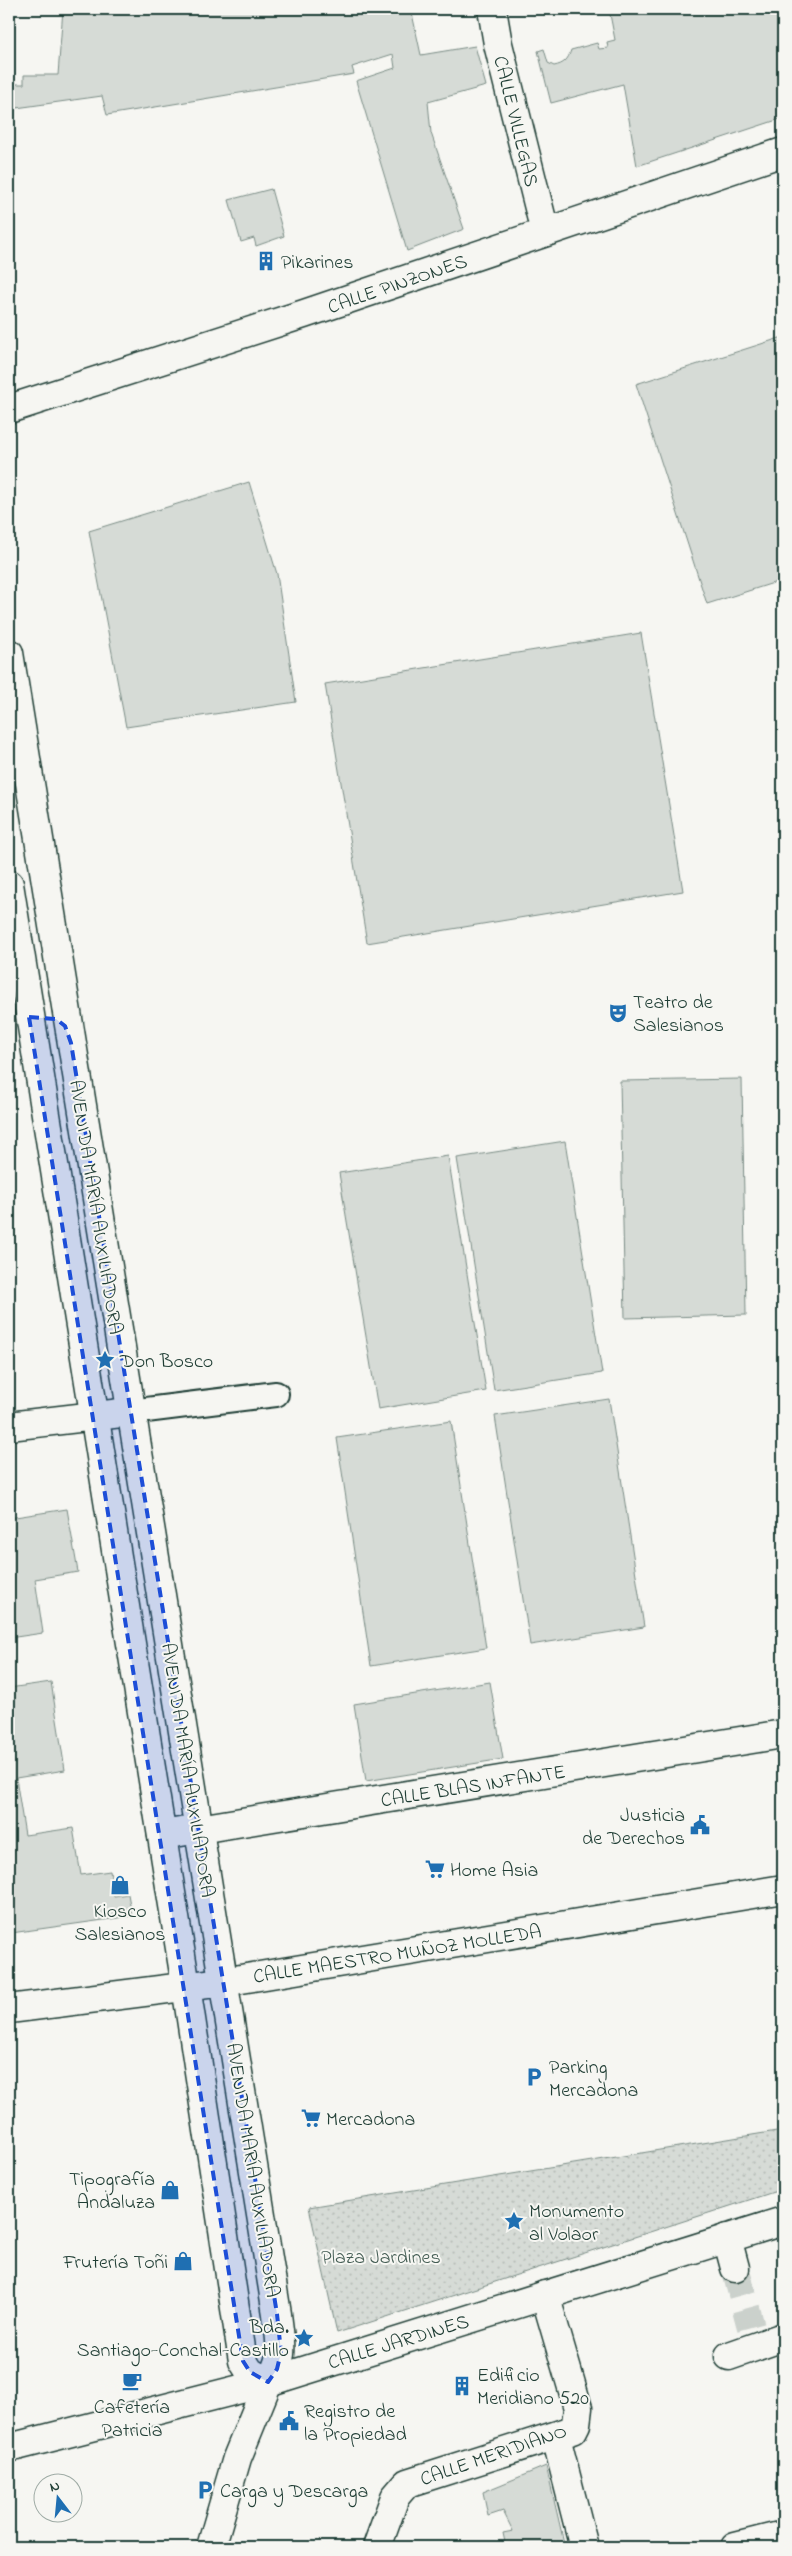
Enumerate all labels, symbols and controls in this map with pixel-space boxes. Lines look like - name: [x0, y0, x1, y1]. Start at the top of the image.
- street label: CALLE VILLEGAS: [484, 53, 545, 190]
- street label: CALLE PINZONES: [324, 248, 472, 323]
- place label: Pikarines: [281, 249, 353, 278]
- building icon: Pikarines: [255, 250, 277, 272]
- place label: Teatro de Salesianos: [633, 989, 724, 1041]
- theatre icon: Teatro de Salesianos: [607, 1002, 629, 1024]
- street label: AVENIDA MARÍA AUXILIADORA: [60, 1078, 129, 1337]
- place label: Don Bosco: [119, 1348, 213, 1377]
- place icon: Don Bosco: [94, 1349, 116, 1371]
- street label: AVENIDA MARÍA AUXILIADORA: [152, 1641, 221, 1900]
- street label: CALLE BLAS INFANTE: [379, 1759, 568, 1816]
- place label: Justicia de Derechos: [582, 1802, 685, 1854]
- public building icon: Justicia de Derechos: [689, 1814, 711, 1836]
- place label: Home Asia: [450, 1857, 538, 1886]
- supermarket icon: Home Asia: [424, 1858, 446, 1880]
- shop icon: Kiosco Salesianos: [109, 1874, 131, 1896]
- place label: Kiosco Salesianos: [75, 1898, 165, 1950]
- street label: CALLE MAESTRO MUÑOZ MOLLEDA: [251, 1918, 544, 1993]
- street label: AVENIDA MARÍA AUXILIADORA: [217, 2041, 286, 2300]
- place label: Parking Mercadona: [549, 2054, 638, 2106]
- parking icon: Parking Mercadona: [523, 2066, 545, 2088]
- place label: Mercadona: [326, 2106, 415, 2135]
- supermarket icon: Mercadona: [300, 2107, 322, 2129]
- place label: Tipografía Andaluza: [69, 2166, 155, 2218]
- shop icon: Tipografía Andaluza: [159, 2179, 181, 2201]
- place label: Monumento al Volaor: [529, 2198, 624, 2250]
- place icon: Monumento al Volaor: [503, 2210, 525, 2232]
- park label: Plaza Jardines: [321, 2244, 441, 2273]
- place label: Frutería Toñi: [62, 2249, 168, 2278]
- shop icon: Frutería Toñi: [172, 2250, 194, 2272]
- street label: CALLE JARDINES: [325, 2308, 473, 2379]
- place label: Bda. Santiago-Conchal-Castillo: [77, 2314, 289, 2367]
- place icon: Bda. Santiago-Conchal-Castillo: [293, 2327, 315, 2349]
- place label: Edificio Meridiano 520: [477, 2362, 589, 2414]
- cafe icon: Cafetería Patricia: [121, 2370, 143, 2392]
- building icon: Edificio Meridiano 520: [451, 2375, 473, 2397]
- place label: Cafetería Patricia: [94, 2394, 170, 2446]
- place label: Registro de la Propiedad: [304, 2398, 407, 2450]
- public building icon: Registro de la Propiedad: [278, 2410, 300, 2432]
- street label: CALLE MERIDIANO: [416, 2418, 571, 2495]
- north arrow: [32, 2474, 82, 2524]
- text: N: [47, 2476, 62, 2498]
- place label: Carga y Descarga: [220, 2478, 368, 2508]
- parking icon: Carga y Descarga: [194, 2479, 216, 2501]

